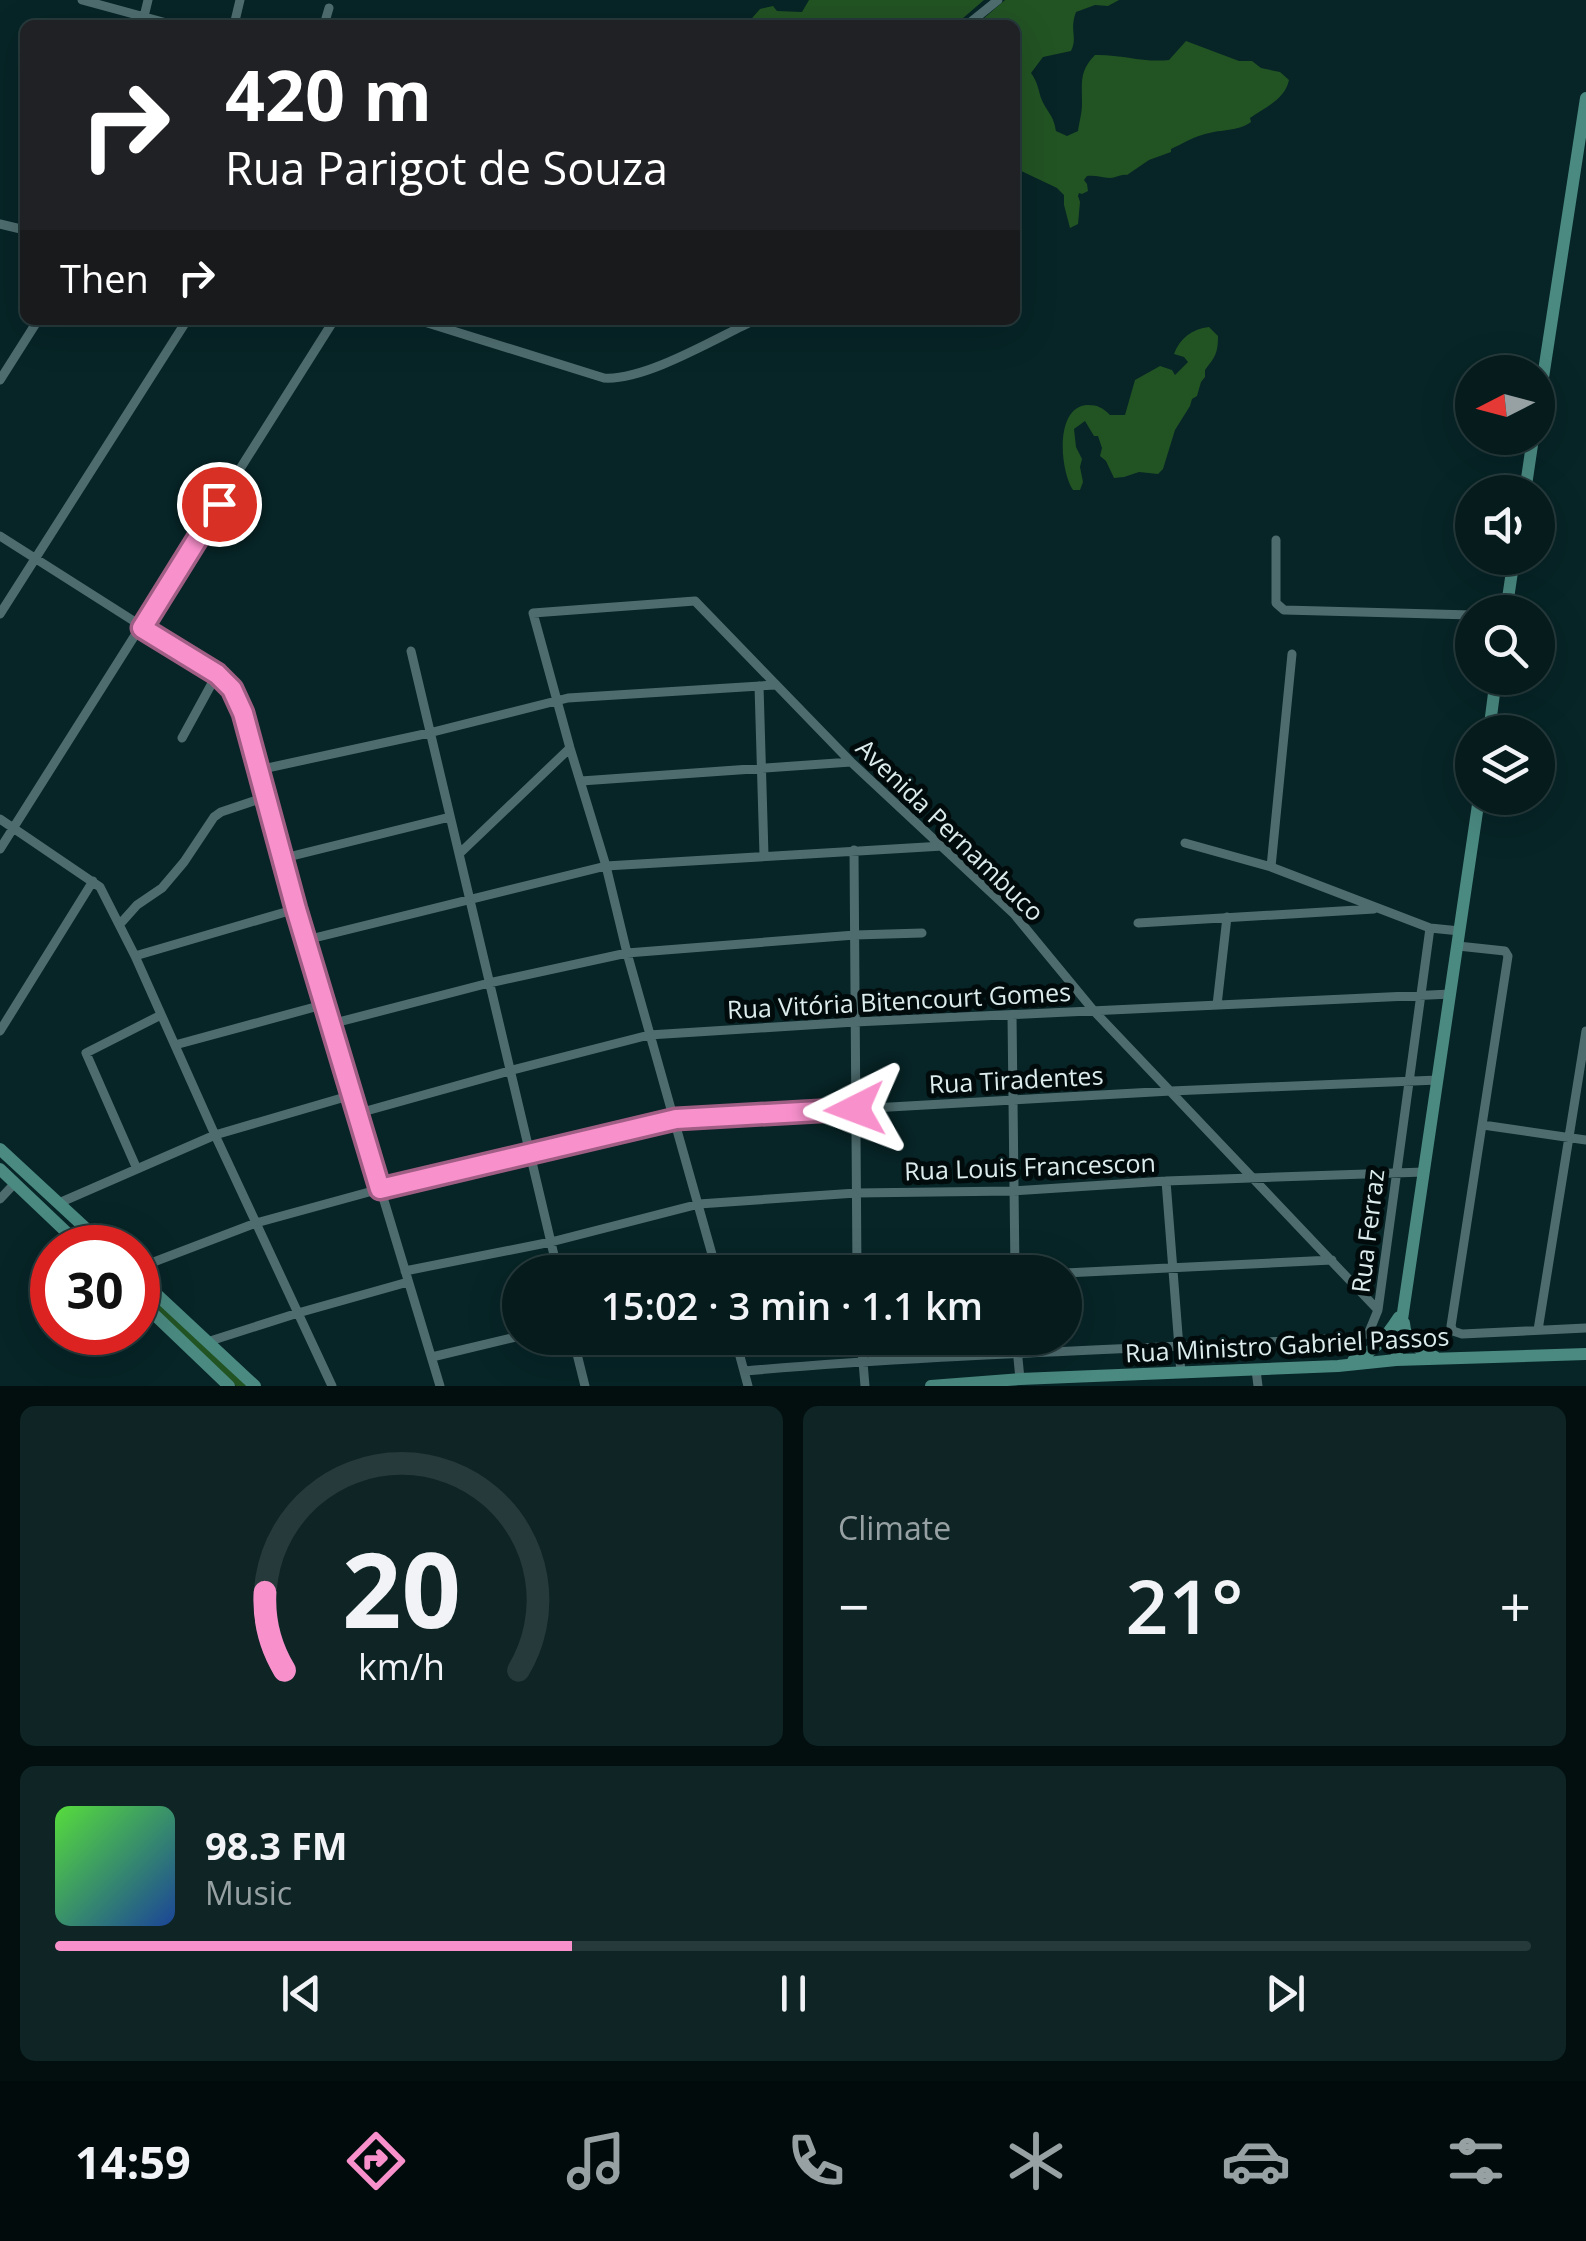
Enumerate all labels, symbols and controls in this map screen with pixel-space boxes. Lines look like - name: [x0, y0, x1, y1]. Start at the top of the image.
- text: 420 m: [225, 46, 432, 142]
- icon: right: [60, 60, 190, 190]
- text: Rua Parigot de Souza: [225, 137, 668, 198]
- icon: right: [169, 250, 224, 305]
- text: Then: [60, 252, 149, 304]
- north arrow: [1455, 355, 1555, 455]
- map controls: [1455, 355, 1555, 815]
- pin: [177, 462, 262, 547]
- button: sound: [1455, 475, 1555, 575]
- icon: arrive: [192, 477, 247, 532]
- button: search: [1455, 595, 1555, 695]
- button: layers: [1455, 715, 1555, 815]
- street label: Avenida Pernambuco: [849, 731, 1052, 928]
- street label: Rua Vitória Bitencourt Gomes: [726, 974, 1072, 1026]
- position arrow: [803, 1057, 907, 1161]
- street label: Rua Tiradentes: [928, 1057, 1104, 1101]
- street label: Rua Louis Francescon: [903, 1145, 1156, 1187]
- street label: Rua Ferraz: [1343, 1167, 1391, 1295]
- speed limit sign: 30: [30, 1225, 160, 1355]
- text: 15:02 · 3 min · 1.1 km: [601, 1279, 983, 1331]
- street label: Rua Ministro Gabriel Passos: [1124, 1319, 1450, 1369]
- text: Climate: [838, 1506, 951, 1549]
- text: 20: [342, 1517, 461, 1658]
- text: 21°: [1126, 1554, 1243, 1656]
- text: −: [838, 1568, 869, 1643]
- text: +: [1500, 1568, 1531, 1643]
- text: km/h: [358, 1642, 445, 1690]
- text: 98.3 FM: [205, 1819, 348, 1871]
- text: Music: [205, 1871, 292, 1914]
- icon: previous: [274, 1966, 329, 2021]
- icon: pause: [766, 1966, 821, 2021]
- icon: next: [1258, 1966, 1313, 2021]
- icon: directions: [341, 2126, 411, 2196]
- icon: music: [561, 2126, 631, 2196]
- icon: phone: [781, 2126, 851, 2196]
- icon: climate: [1001, 2126, 1071, 2196]
- icon: car: [1221, 2126, 1291, 2196]
- icon: filters: [1441, 2126, 1511, 2196]
- text: 14:59: [75, 2131, 191, 2192]

